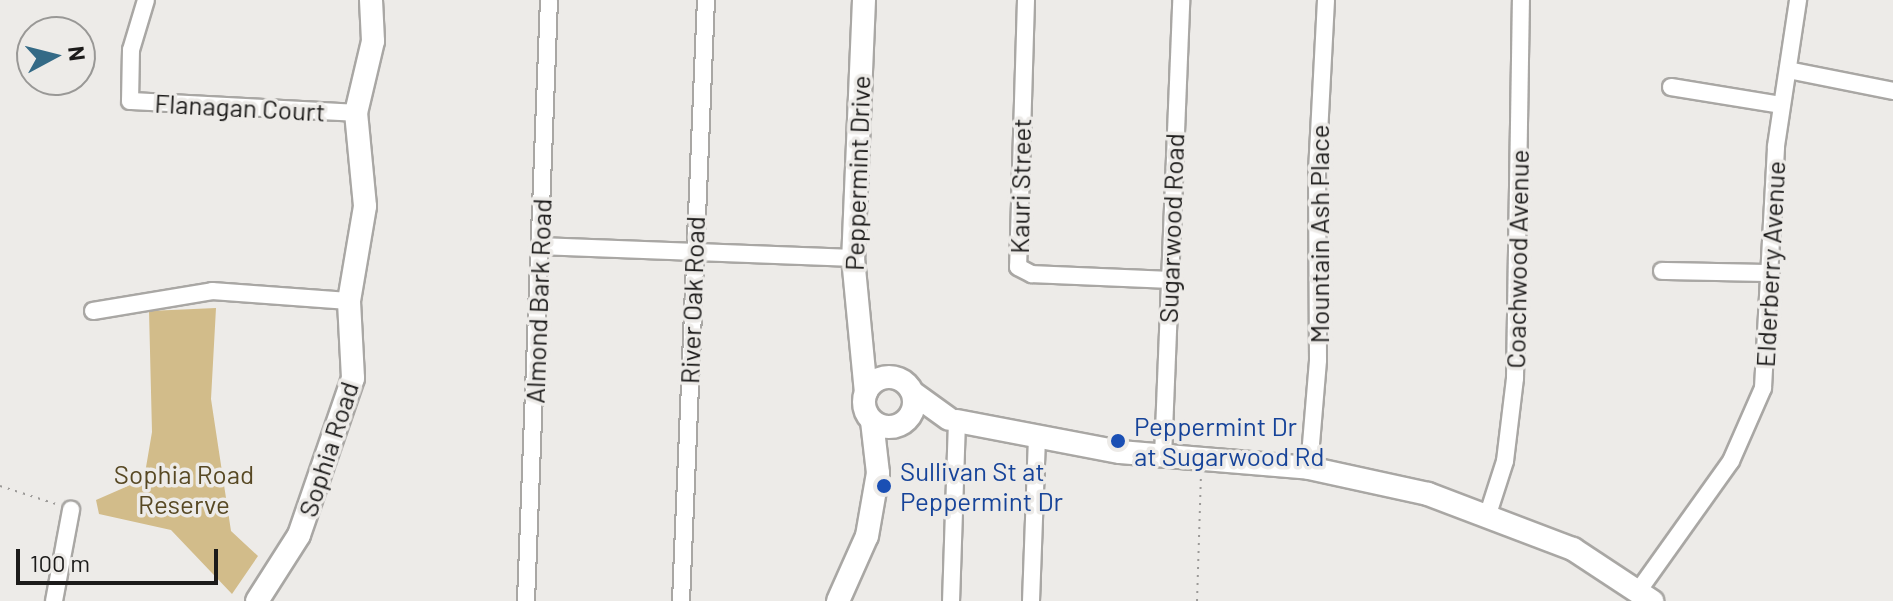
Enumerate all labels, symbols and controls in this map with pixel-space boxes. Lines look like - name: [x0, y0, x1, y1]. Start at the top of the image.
- north arrow: [16, 16, 96, 96]
- text: N: [64, 44, 92, 62]
- street label: Peppermint Drive: [838, 75, 876, 271]
- street label: Flanagan Court: [154, 87, 326, 127]
- street label: Kauri Street: [1003, 118, 1037, 254]
- street label: Mountain Ash Place: [1303, 125, 1335, 343]
- street label: Sugarwood Road: [1152, 132, 1190, 324]
- street label: Coachwood Avenue: [1499, 149, 1535, 369]
- street label: Elderberry Avenue: [1749, 160, 1791, 368]
- street label: Almond Bark Road: [519, 198, 557, 404]
- street label: River Oak Road: [673, 216, 711, 384]
- street label: Sophia Road: [291, 377, 365, 521]
- place label: Peppermint Dr at Sugarwood Rd: [1134, 410, 1324, 472]
- marker: Peppermint Dr at Sugarwood Rd: [1109, 432, 1127, 450]
- place label: Sullivan St at Peppermint Dr: [900, 455, 1063, 516]
- park label: Sophia Road Reserve: [114, 458, 254, 520]
- marker: Sullivan St at Peppermint Dr: [875, 477, 893, 495]
- scale bar: [20, 533, 222, 583]
- text: 100 m: [30, 548, 90, 577]

